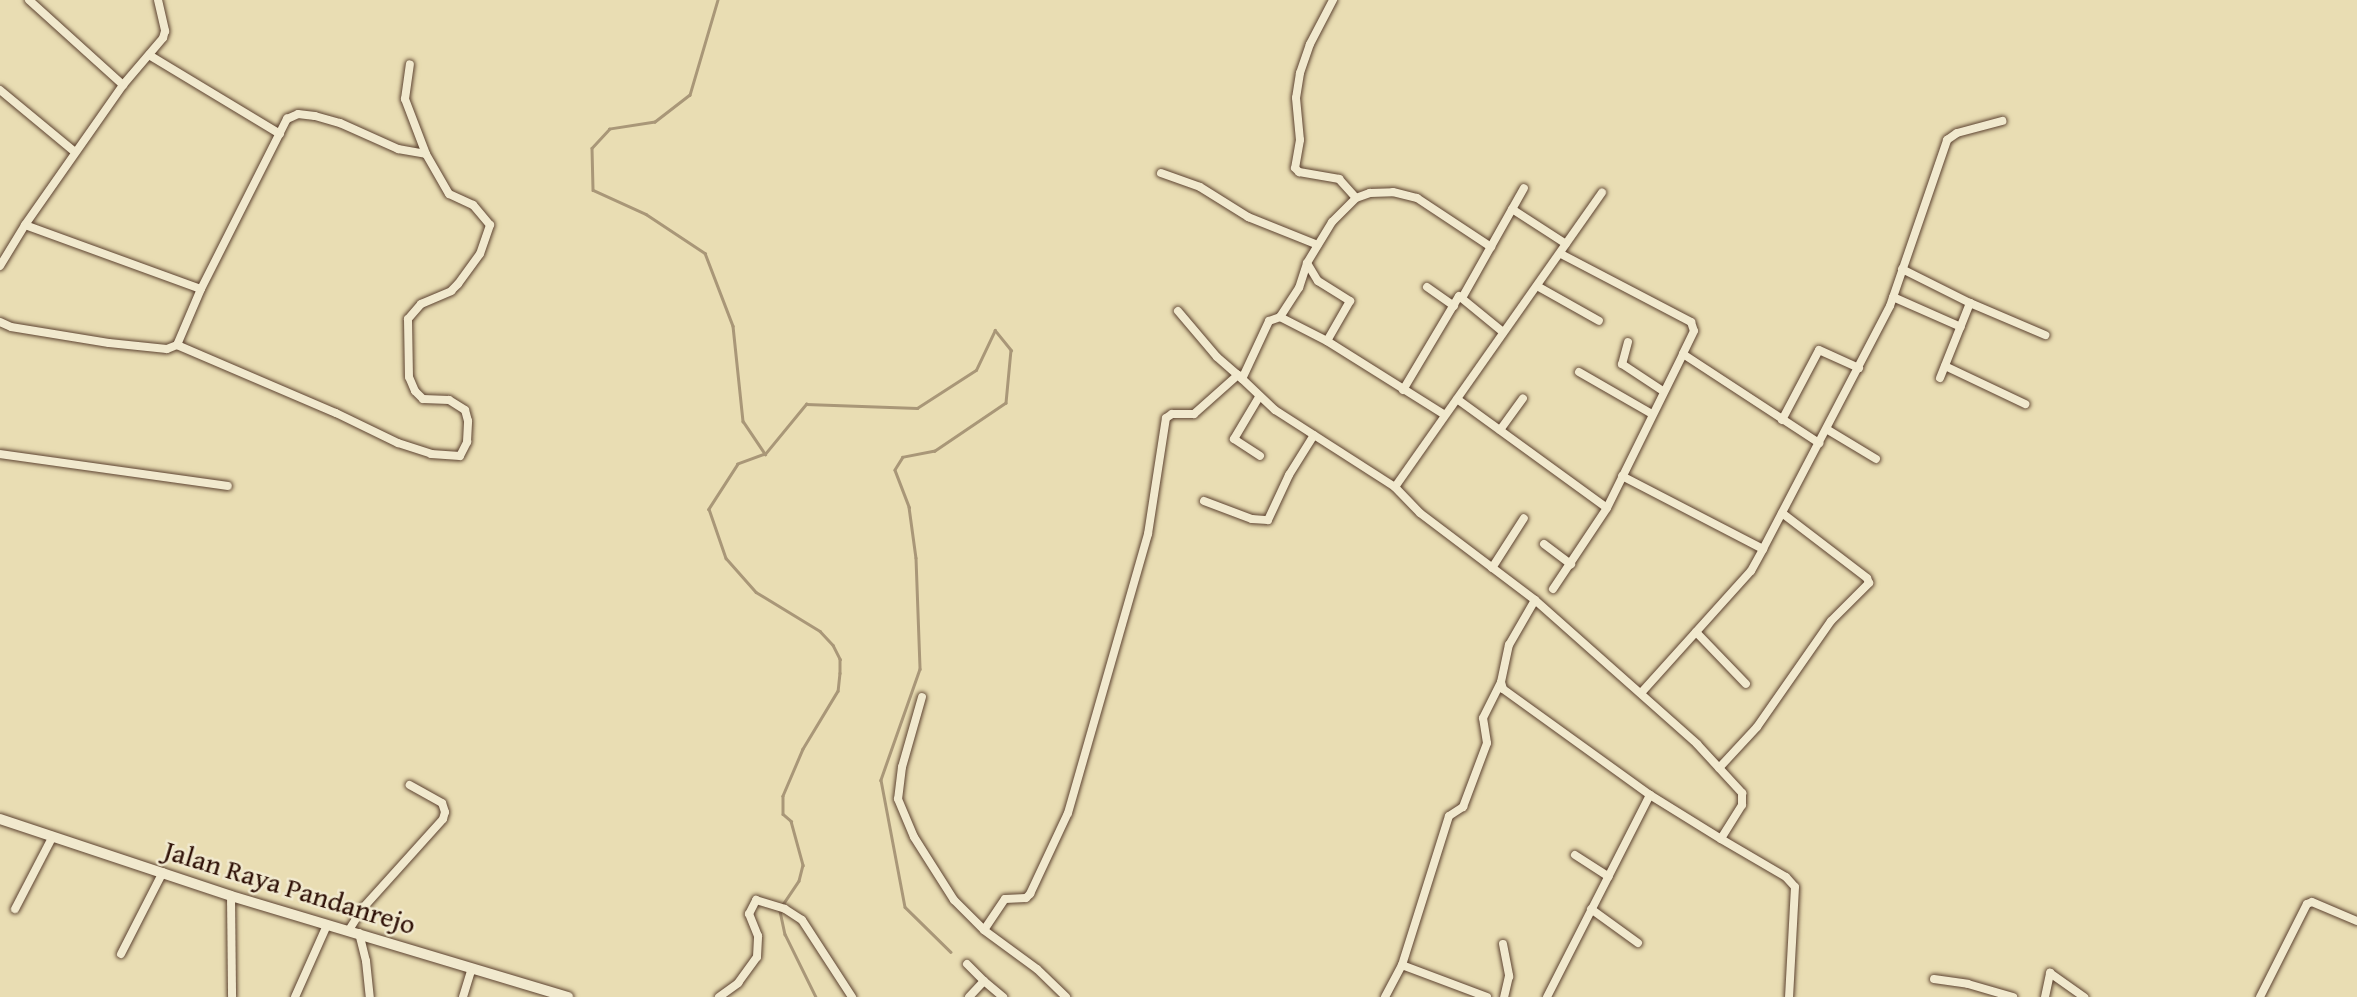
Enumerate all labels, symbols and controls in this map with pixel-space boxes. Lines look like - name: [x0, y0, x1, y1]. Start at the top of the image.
- street label: Jalan Raya Pandanrejo: [160, 833, 420, 941]

